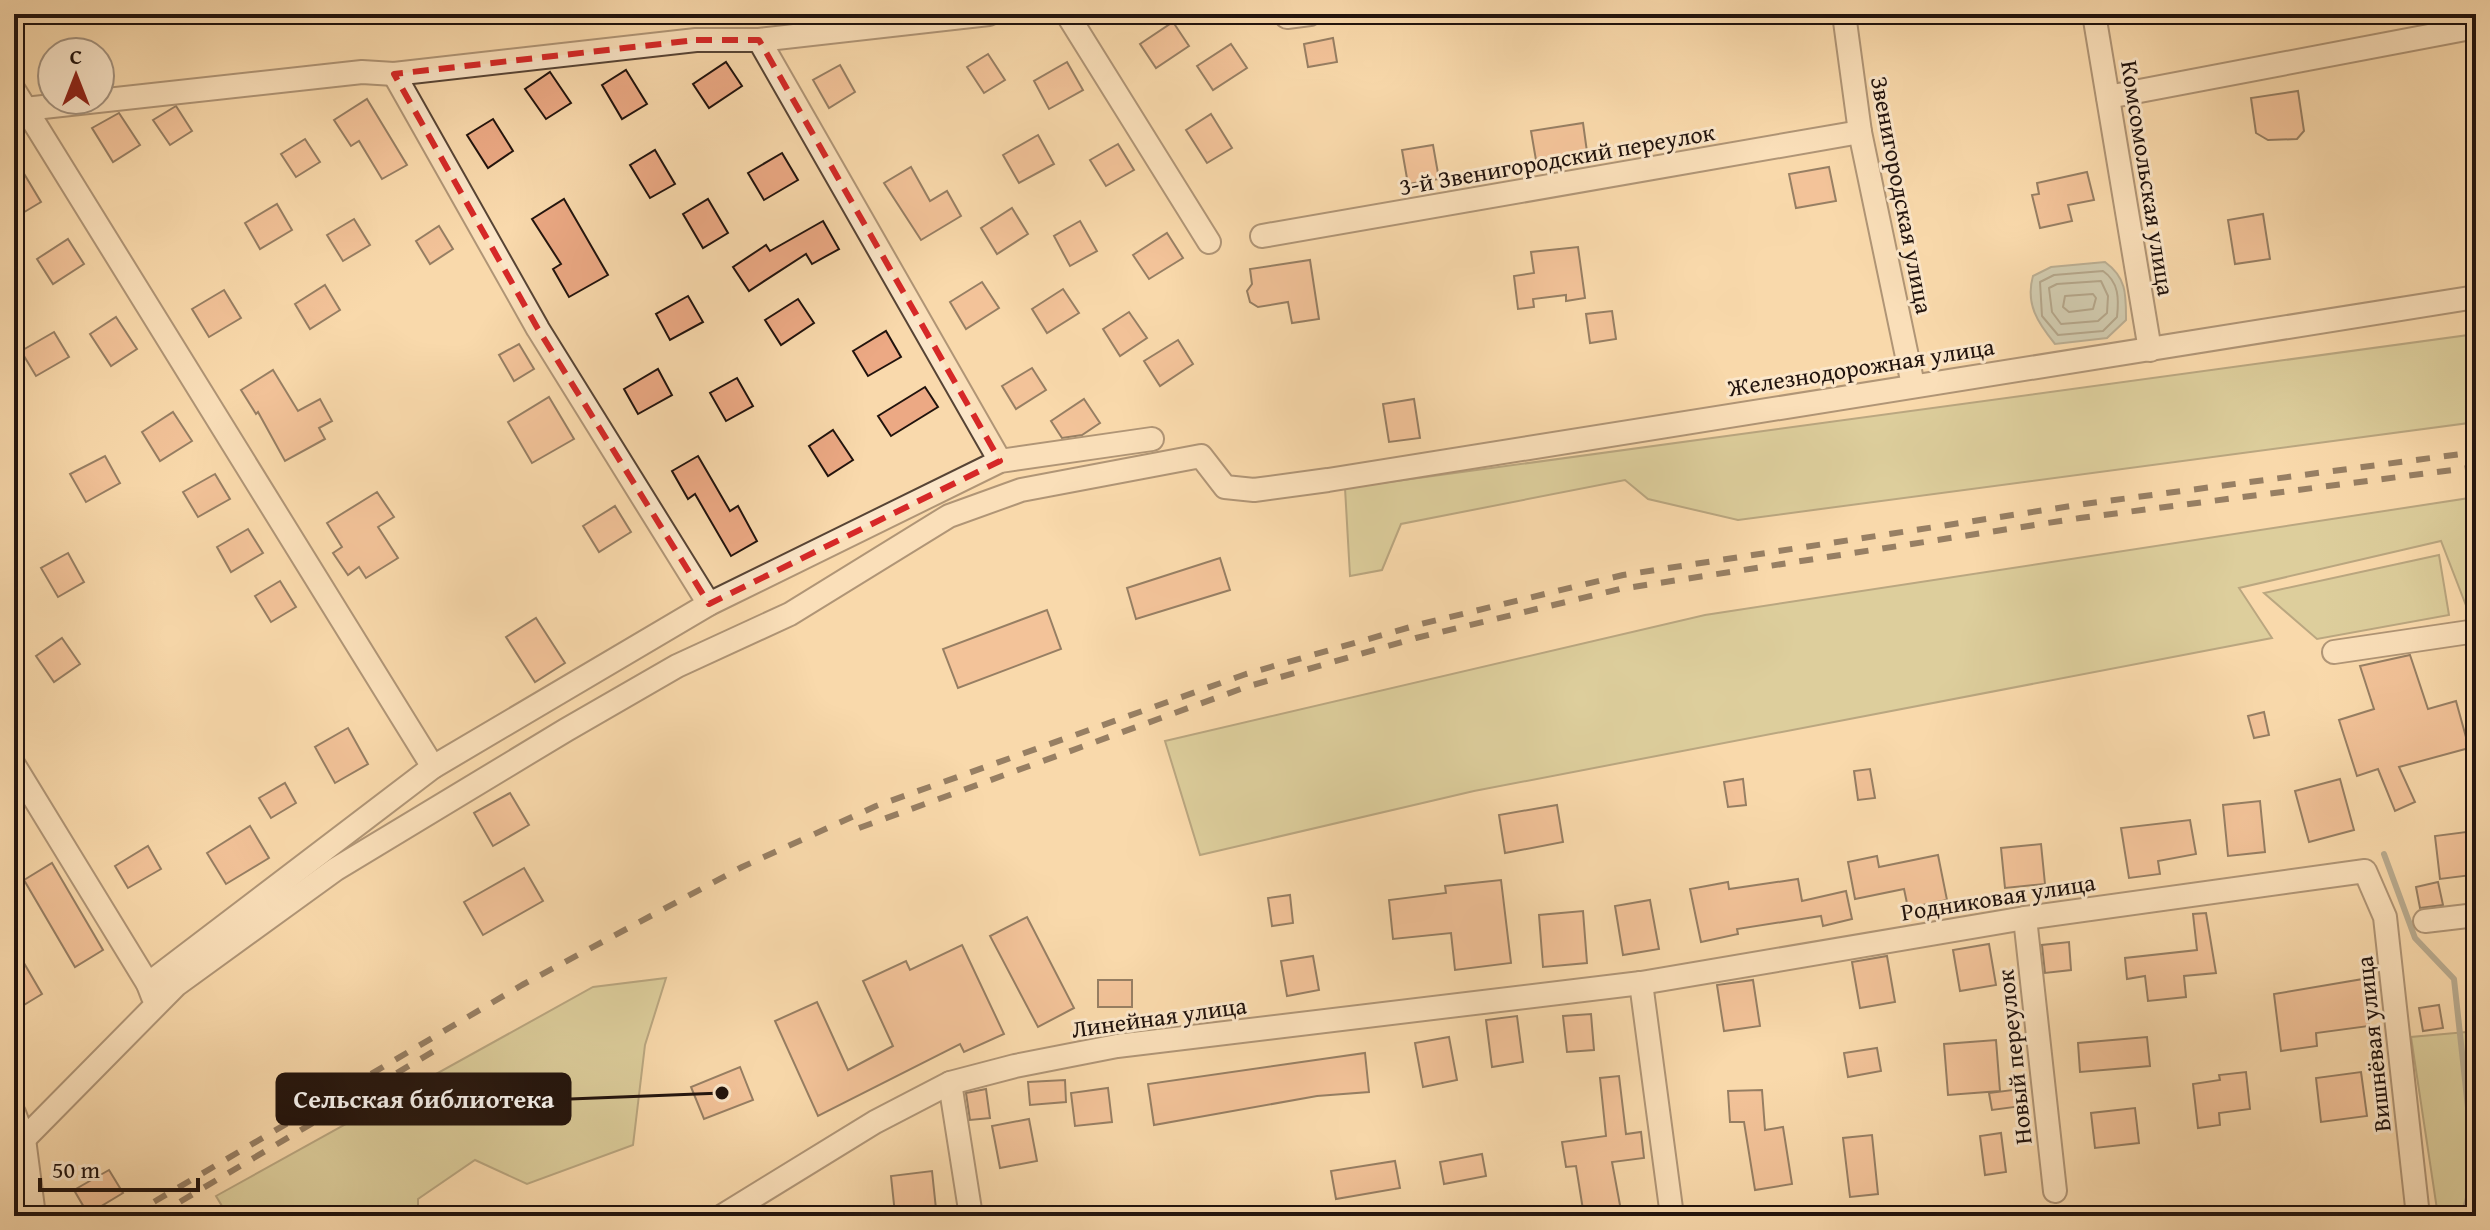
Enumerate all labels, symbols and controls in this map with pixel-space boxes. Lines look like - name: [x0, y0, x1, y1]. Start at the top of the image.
- north arrow: [36, 36, 116, 116]
- text: С: [70, 40, 82, 72]
- street label: Комсомольская улица: [2112, 58, 2184, 299]
- street label: Звенигородская улица: [1862, 73, 1942, 317]
- street label: 3-й Звенигородский переулок: [1396, 114, 1718, 204]
- street label: Железнодорожная улица: [1724, 329, 1997, 406]
- street label: Родниковая улица: [1898, 864, 2098, 930]
- street label: Вишнёвая улица: [2346, 954, 2400, 1134]
- street label: Новый переулок: [1987, 967, 2041, 1146]
- street label: Линейная улица: [1069, 987, 1249, 1047]
- callout: Сельская библиотека: [277, 1074, 570, 1124]
- text: Сельская библиотека: [294, 1079, 555, 1118]
- scale bar: [40, 1142, 198, 1192]
- text: 50 m: [52, 1152, 100, 1187]

